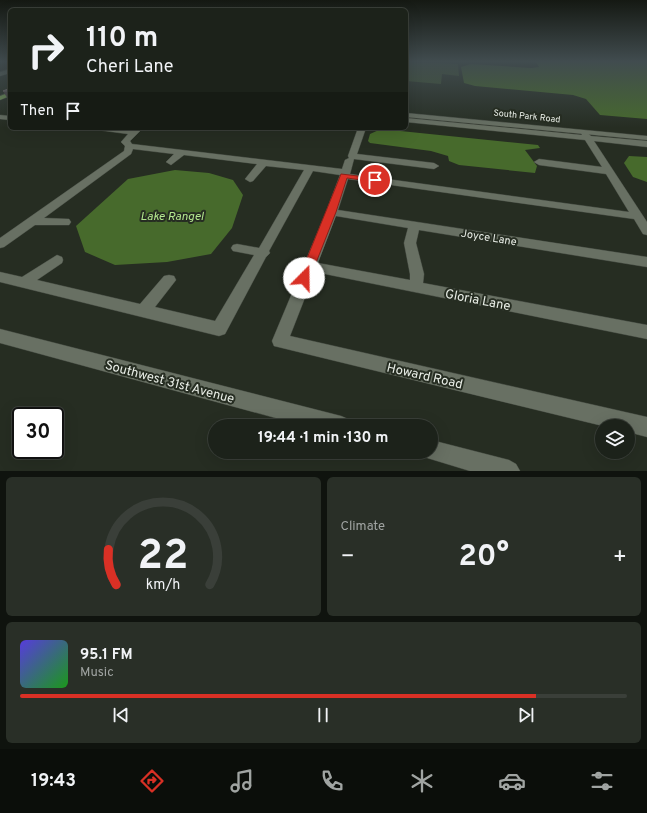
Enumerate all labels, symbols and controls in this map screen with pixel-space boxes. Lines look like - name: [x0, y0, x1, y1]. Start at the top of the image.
- text: 110 m: [86, 21, 158, 57]
- icon: right: [20, 24, 72, 76]
- text: Cheri Lane: [86, 56, 173, 79]
- icon: arrive: [62, 100, 84, 122]
- text: Then: [20, 102, 54, 121]
- street label: South Park Road: [493, 108, 561, 125]
- pin: [358, 163, 392, 197]
- icon: arrive: [364, 169, 386, 191]
- water label: Lake Rangel: [140, 209, 205, 225]
- street label: Joyce Lane: [460, 227, 518, 249]
- position arrow: [283, 257, 325, 299]
- street label: Gloria Lane: [443, 287, 512, 315]
- street label: Southwest 31st Avenue: [103, 358, 236, 408]
- street label: Howard Road: [385, 360, 464, 393]
- speed limit sign: 30: [12, 407, 64, 459]
- map controls: [595, 419, 635, 459]
- button: layers: [595, 419, 635, 459]
- text: 19:44 · 1 min · 130 m: [258, 429, 388, 448]
- text: Climate: [341, 519, 385, 535]
- text: 22: [138, 530, 189, 583]
- text: 20°: [458, 539, 509, 576]
- text: −: [341, 544, 355, 571]
- text: +: [613, 544, 627, 571]
- text: km/h: [146, 575, 181, 593]
- text: 95.1 FM: [80, 646, 133, 665]
- text: Music: [80, 665, 114, 681]
- icon: previous: [110, 704, 132, 726]
- icon: pause: [312, 704, 334, 726]
- icon: next: [515, 704, 537, 726]
- icon: directions: [138, 767, 166, 795]
- icon: music: [228, 767, 256, 795]
- icon: phone: [318, 767, 346, 795]
- icon: climate: [408, 767, 436, 795]
- icon: car: [498, 767, 526, 795]
- icon: filters: [588, 767, 616, 795]
- text: 19:43: [31, 770, 76, 793]

